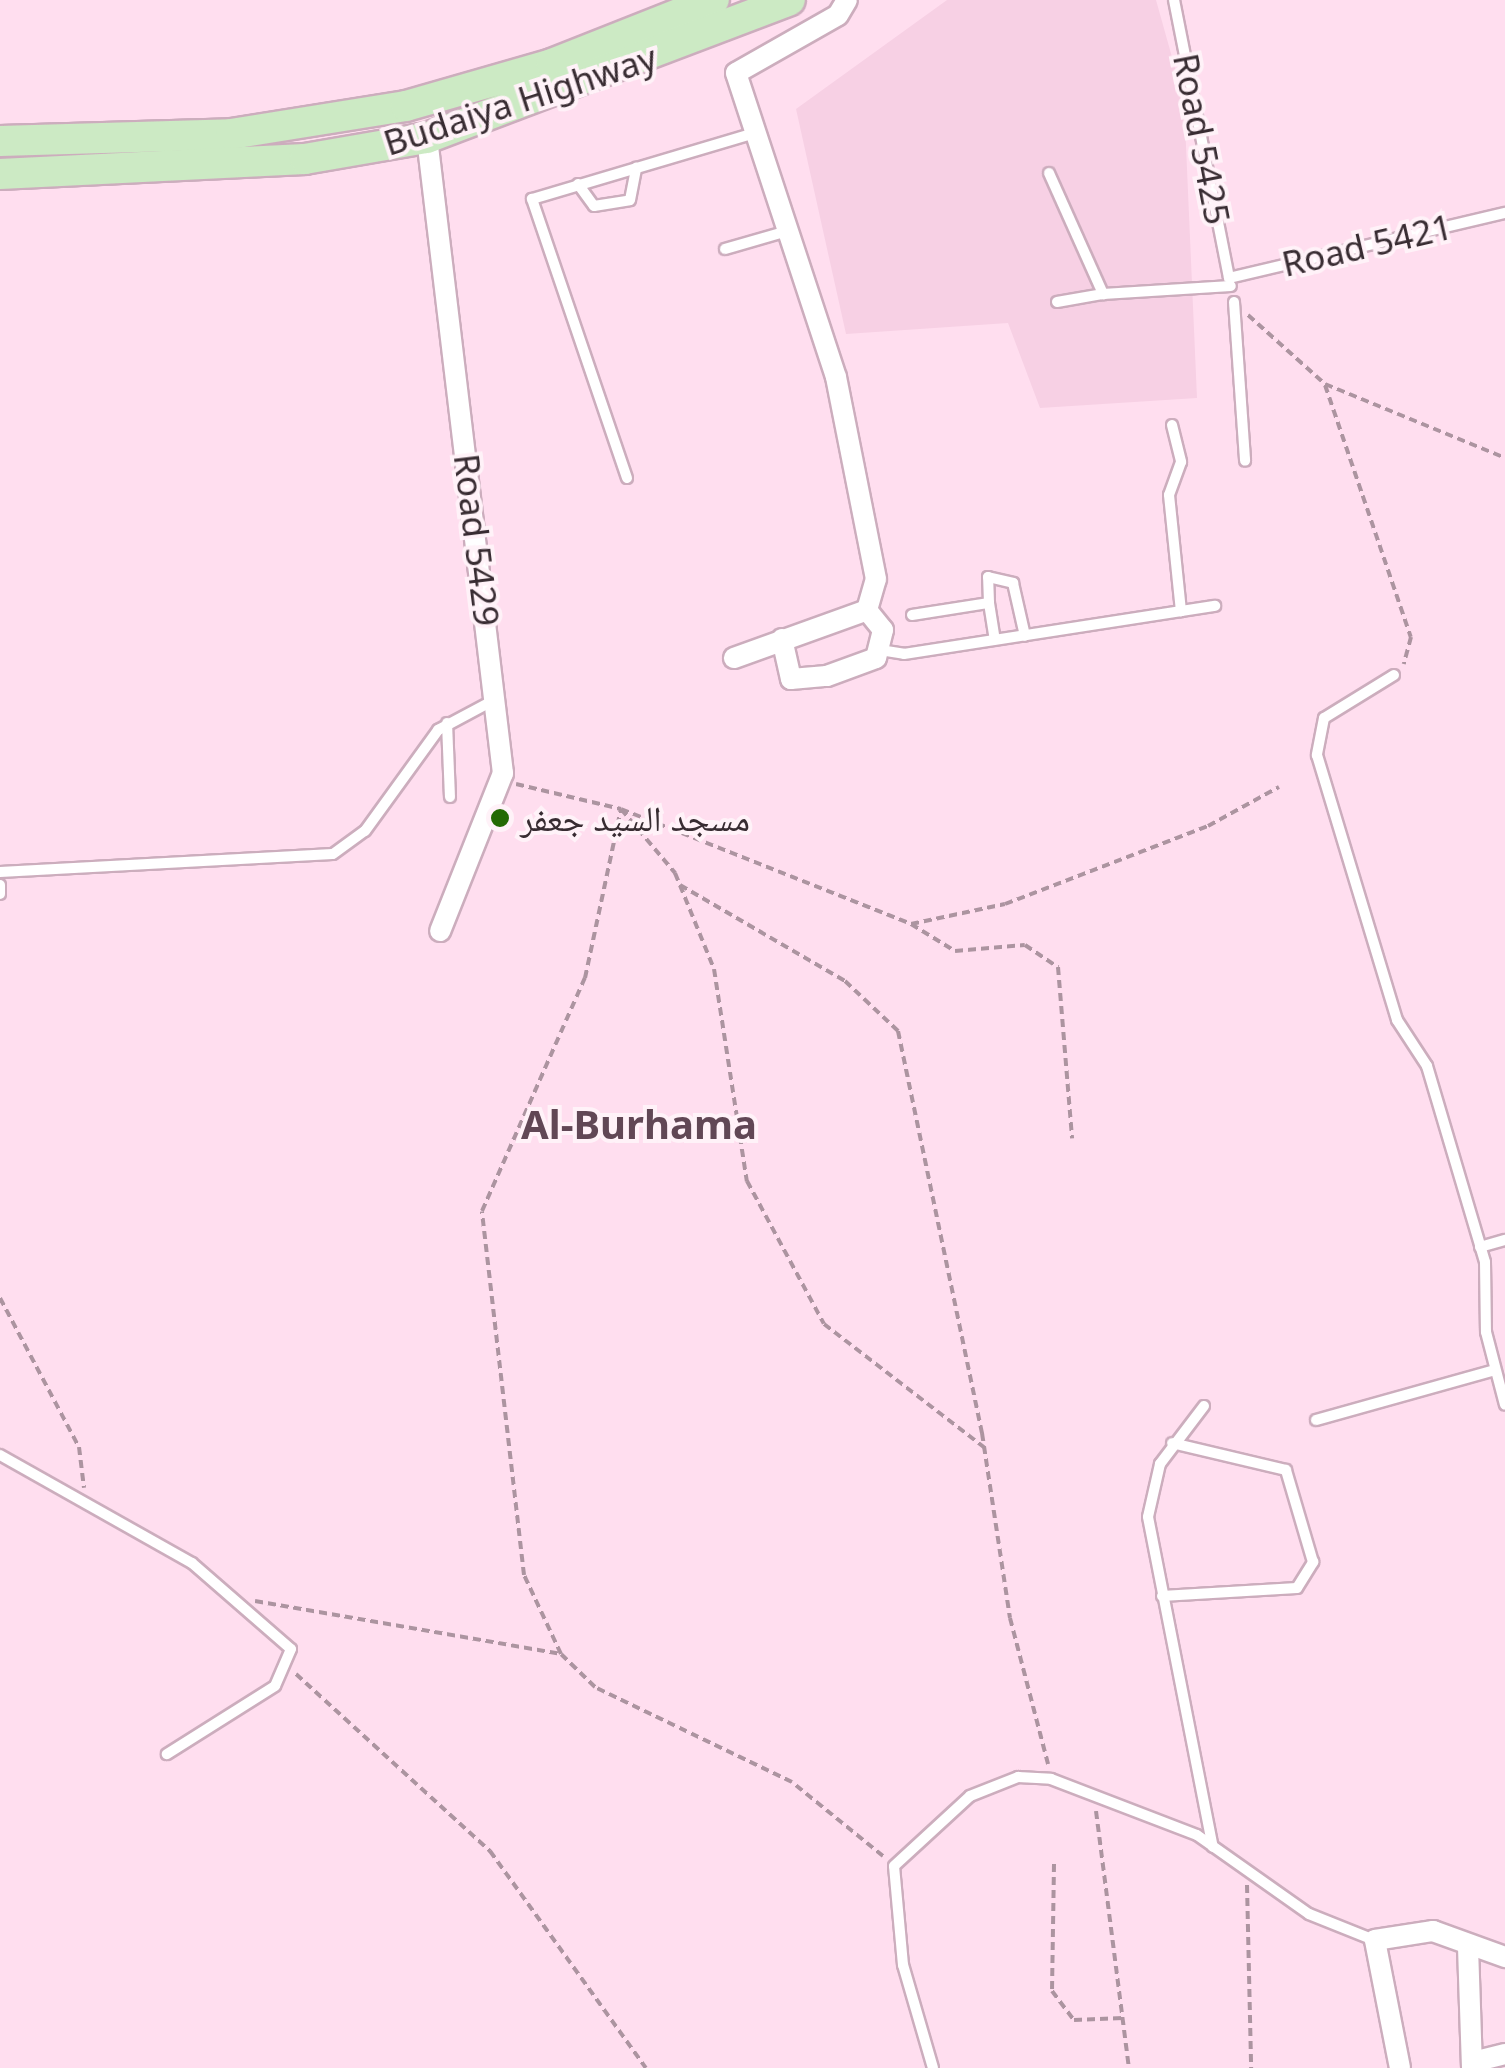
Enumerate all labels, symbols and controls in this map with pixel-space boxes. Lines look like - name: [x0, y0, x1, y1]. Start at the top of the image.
- street label: Budaiya Highway: [378, 36, 662, 164]
- street label: Road 5425: [1165, 50, 1239, 228]
- street label: Road 5421: [1278, 205, 1456, 285]
- street label: Road 5429: [446, 451, 508, 629]
- place label: مسجد السيد جعفر: [520, 797, 750, 839]
- marker: مسجد السيد جعفر: [489, 807, 511, 829]
- district label: Al-Burhama: [521, 1100, 757, 1148]

